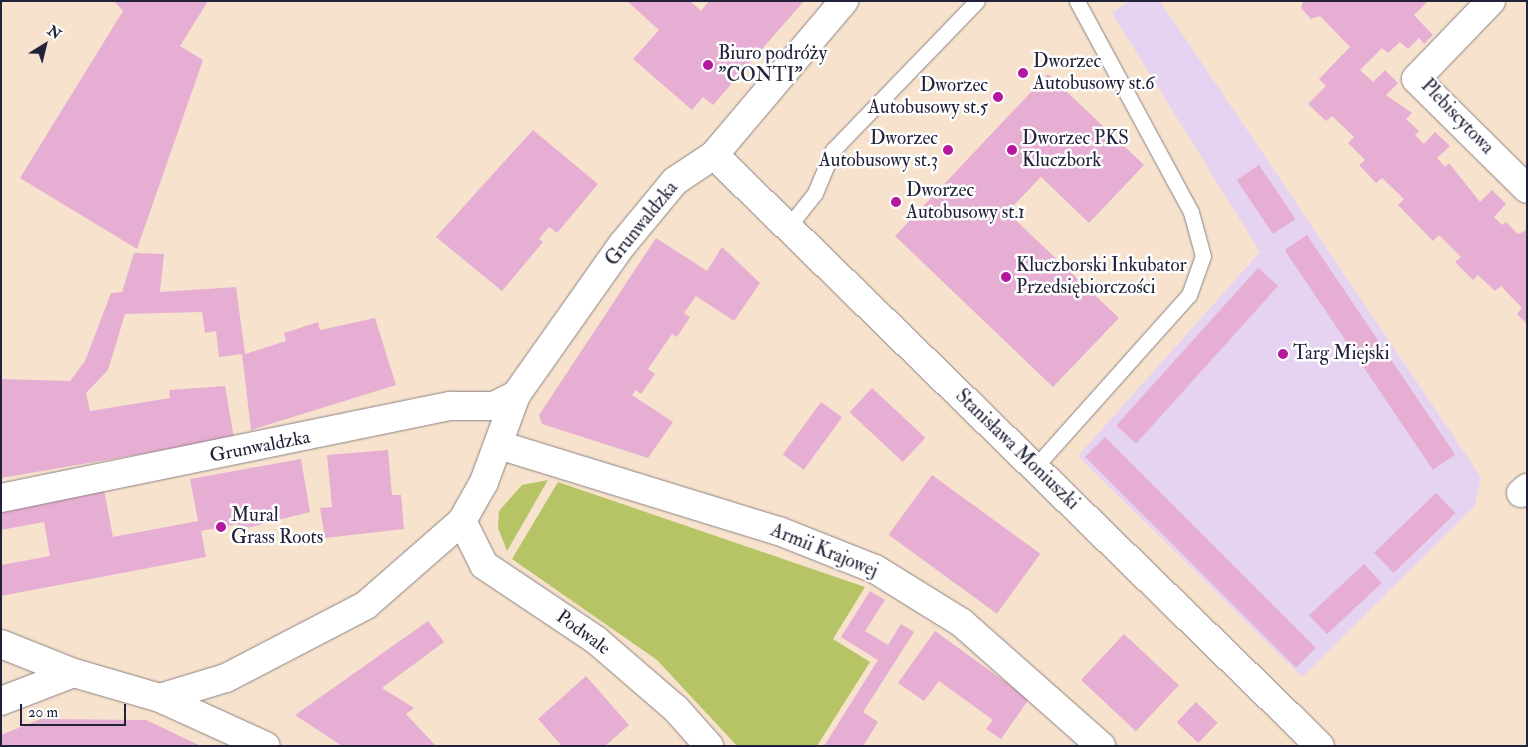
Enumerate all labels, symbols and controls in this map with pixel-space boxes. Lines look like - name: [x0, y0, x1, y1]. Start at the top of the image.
- north arrow: [20, 20, 70, 70]
- text: N: [44, 22, 64, 43]
- place label: Biuro podróży "CONTI": [718, 43, 827, 87]
- place label: Dworzec Autobusowy st.6: [1033, 51, 1155, 95]
- marker: Biuro podróży "CONTI": [702, 59, 714, 71]
- marker: Dworzec Autobusowy st.6: [1017, 67, 1029, 79]
- place label: Dworzec Autobusowy st.5: [868, 75, 988, 119]
- street label: Plebiscytowa: [1416, 75, 1498, 159]
- marker: Dworzec Autobusowy st.5: [992, 91, 1004, 103]
- place label: Dworzec Autobusowy st.3: [819, 128, 938, 172]
- place label: Dworzec PKS Kluczbork: [1022, 128, 1129, 172]
- marker: Dworzec Autobusowy st.3: [942, 144, 954, 156]
- marker: Dworzec PKS Kluczbork: [1006, 144, 1018, 156]
- street label: Grunwaldzka: [601, 177, 683, 271]
- place label: Dworzec Autobusowy st.1: [906, 180, 1025, 224]
- marker: Dworzec Autobusowy st.1: [890, 196, 902, 208]
- place label: Kluczborski Inkubator Przedsiębiorczości: [1016, 255, 1187, 299]
- marker: Kluczborski Inkubator Przedsiębiorczości: [1000, 271, 1012, 283]
- place label: Targ Miejski: [1293, 343, 1390, 365]
- marker: Targ Miejski: [1277, 348, 1289, 360]
- street label: Stanisława Moniuszki: [950, 385, 1084, 515]
- street label: Grunwaldzka: [208, 426, 312, 468]
- place label: Mural Grass Roots: [231, 505, 323, 549]
- street label: Armii Krajowej: [767, 519, 881, 583]
- marker: Mural Grass Roots: [215, 521, 227, 533]
- street label: Podwale: [552, 606, 614, 660]
- scale bar: [22, 694, 129, 726]
- text: 20 m: [28, 703, 58, 722]

